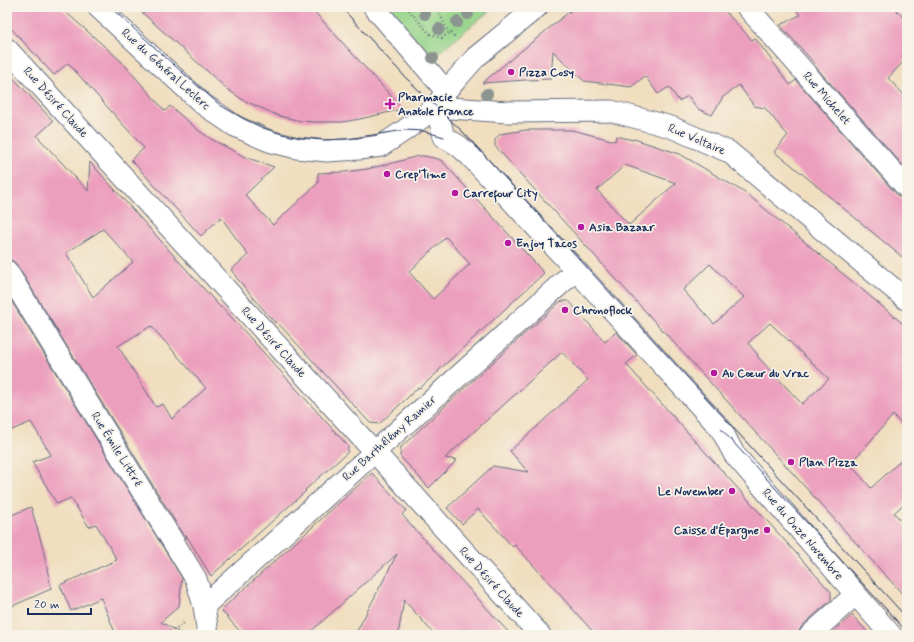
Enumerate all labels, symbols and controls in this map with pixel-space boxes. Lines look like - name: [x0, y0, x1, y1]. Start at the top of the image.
- street label: Rue du Général Leclerc: [117, 25, 213, 114]
- street label: Rue Désiré Claude: [19, 64, 92, 142]
- place label: Pizza Cosy: [519, 65, 575, 81]
- marker: Pizza Cosy: [506, 67, 516, 77]
- street label: Rue Michelet: [799, 69, 854, 129]
- place label: Pharmacie Anatole France: [398, 90, 474, 120]
- marker: Pharmacie Anatole France: [385, 99, 395, 109]
- street label: Rue Voltaire: [665, 121, 728, 159]
- place label: Crep'Time: [395, 167, 447, 183]
- marker: Crep'Time: [382, 169, 392, 179]
- place label: Carrefour City: [463, 186, 538, 203]
- marker: Carrefour City: [450, 188, 460, 198]
- place label: Asia Bazaar: [589, 220, 655, 236]
- marker: Asia Bazaar: [576, 222, 586, 232]
- place label: Enjoy Tacos: [516, 236, 577, 252]
- marker: Enjoy Tacos: [503, 238, 513, 248]
- place label: Chronoflock: [573, 303, 632, 319]
- street label: Rue Désiré Claude: [237, 304, 310, 382]
- marker: Chronoflock: [560, 305, 570, 315]
- place label: Au Cœur du Vrac: [722, 366, 810, 382]
- marker: Au Cœur du Vrac: [709, 368, 719, 378]
- street label: Rue Barthélémy Ramier: [339, 392, 440, 485]
- street label: Rue Émile Littré: [87, 409, 146, 490]
- place label: Plan Pizza: [799, 455, 858, 471]
- marker: Plan Pizza: [786, 457, 796, 467]
- place label: Le November: [658, 484, 724, 500]
- marker: Le November: [727, 486, 737, 496]
- street label: Rue du Onze Novembre: [758, 486, 846, 584]
- place label: Caisse d'Épargne: [674, 523, 760, 540]
- marker: Caisse d'Épargne: [762, 525, 772, 535]
- street label: Rue Désiré Claude: [455, 544, 528, 622]
- scale bar: [28, 590, 91, 616]
- text: 20 m: [34, 597, 60, 613]

